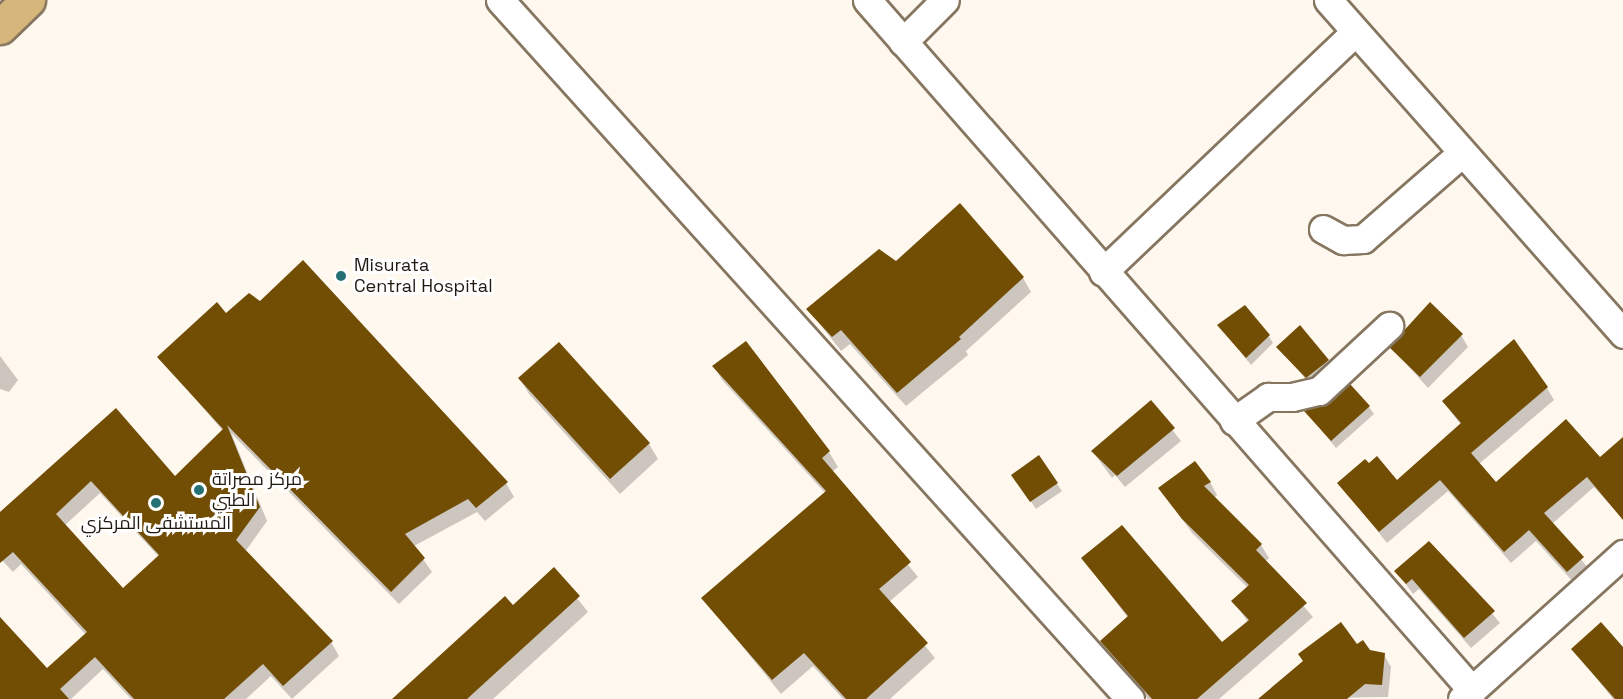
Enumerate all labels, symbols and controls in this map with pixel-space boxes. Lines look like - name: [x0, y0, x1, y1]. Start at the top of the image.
- place label: Misurata Central Hospital: [354, 255, 493, 298]
- marker: Misurata Central Hospital: [332, 267, 350, 285]
- place label: مركز مصراتة الطبي: [212, 469, 302, 512]
- marker: مركز مصراتة الطبي: [190, 481, 208, 499]
- marker: المستشفى المركزي: [149, 496, 163, 510]
- place label: المستشفى المركزي: [81, 512, 231, 534]

